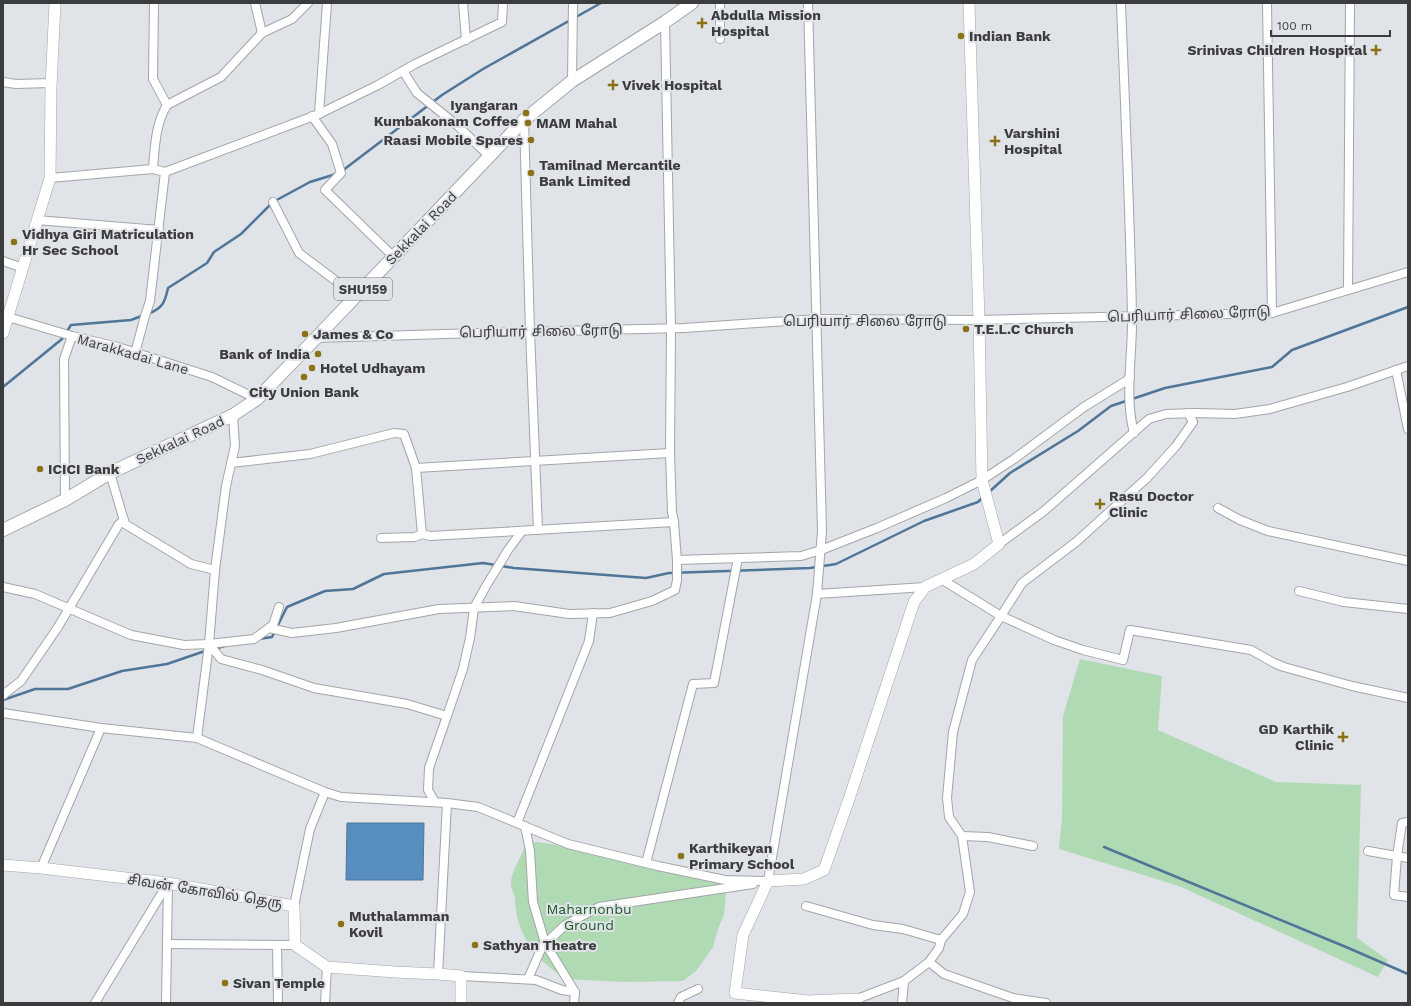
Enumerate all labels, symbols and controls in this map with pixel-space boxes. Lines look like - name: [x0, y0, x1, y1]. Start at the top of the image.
- place label: Abdulla Mission Hospital: [711, 7, 821, 39]
- scale bar: [1271, 12, 1390, 38]
- marker: Abdulla Mission Hospital: [696, 17, 708, 29]
- text: 100 m: [1277, 19, 1312, 33]
- place label: Indian Bank: [969, 28, 1051, 44]
- marker: Indian Bank: [956, 31, 966, 41]
- place label: Srinivas Children Hospital: [1188, 42, 1367, 58]
- marker: Srinivas Children Hospital: [1370, 44, 1382, 56]
- place label: Vivek Hospital: [622, 77, 722, 93]
- marker: Vivek Hospital: [607, 79, 619, 91]
- place label: Iyangaran Kumbakonam Coffee: [374, 97, 518, 129]
- marker: Iyangaran Kumbakonam Coffee: [521, 108, 531, 118]
- place label: MAM Mahal: [536, 115, 618, 131]
- marker: MAM Mahal: [523, 118, 533, 128]
- place label: Varshini Hospital: [1004, 125, 1062, 157]
- place label: Raasi Mobile Spares: [383, 132, 524, 148]
- marker: Raasi Mobile Spares: [526, 135, 536, 145]
- marker: Varshini Hospital: [989, 135, 1001, 147]
- place label: Tamilnad Mercantile Bank Limited: [539, 157, 681, 189]
- marker: Tamilnad Mercantile Bank Limited: [526, 168, 536, 178]
- street label: Sekkalai Road: [382, 188, 460, 268]
- place label: Vidhya Giri Matriculation Hr Sec School: [22, 226, 194, 258]
- marker: Vidhya Giri Matriculation Hr Sec School: [9, 237, 19, 247]
- road number: SHU159: [334, 278, 392, 300]
- street label: பெரியார் சிலை ரோடு: [1107, 303, 1271, 327]
- street label: பெரியார் சிலை ரோடு: [783, 313, 947, 331]
- place label: T.E.L.C Church: [974, 321, 1074, 337]
- street label: பெரியார் சிலை ரோடு: [459, 322, 623, 342]
- marker: T.E.L.C Church: [961, 324, 971, 334]
- place label: James & Co: [313, 326, 393, 342]
- marker: James & Co: [300, 329, 310, 339]
- street label: Marakkadai Lane: [75, 330, 191, 378]
- place label: Bank of India: [219, 346, 311, 362]
- marker: Bank of India: [313, 349, 323, 359]
- place label: Hotel Udhayam: [320, 360, 425, 376]
- marker: Hotel Udhayam: [307, 363, 317, 373]
- marker: City Union Bank: [299, 372, 309, 382]
- place label: City Union Bank: [249, 384, 359, 400]
- street label: Sekkalai Road: [133, 413, 227, 467]
- place label: ICICI Bank: [48, 461, 120, 477]
- marker: ICICI Bank: [35, 464, 45, 474]
- place label: Rasu Doctor Clinic: [1109, 488, 1194, 520]
- marker: Rasu Doctor Clinic: [1094, 498, 1106, 510]
- place label: GD Karthik Clinic: [1258, 721, 1334, 753]
- marker: GD Karthik Clinic: [1337, 731, 1349, 743]
- place label: Karthikeyan Primary School: [689, 840, 795, 872]
- marker: Karthikeyan Primary School: [676, 851, 686, 861]
- street label: சிவன் கோவில் தெரு: [126, 871, 284, 913]
- park label: Maharnonbu Ground: [546, 901, 632, 933]
- place label: Muthalamman Kovil: [349, 908, 449, 940]
- marker: Muthalamman Kovil: [336, 919, 346, 929]
- place label: Sathyan Theatre: [483, 937, 597, 953]
- marker: Sathyan Theatre: [470, 940, 480, 950]
- place label: Sivan Temple: [233, 975, 325, 991]
- marker: Sivan Temple: [220, 978, 230, 988]

